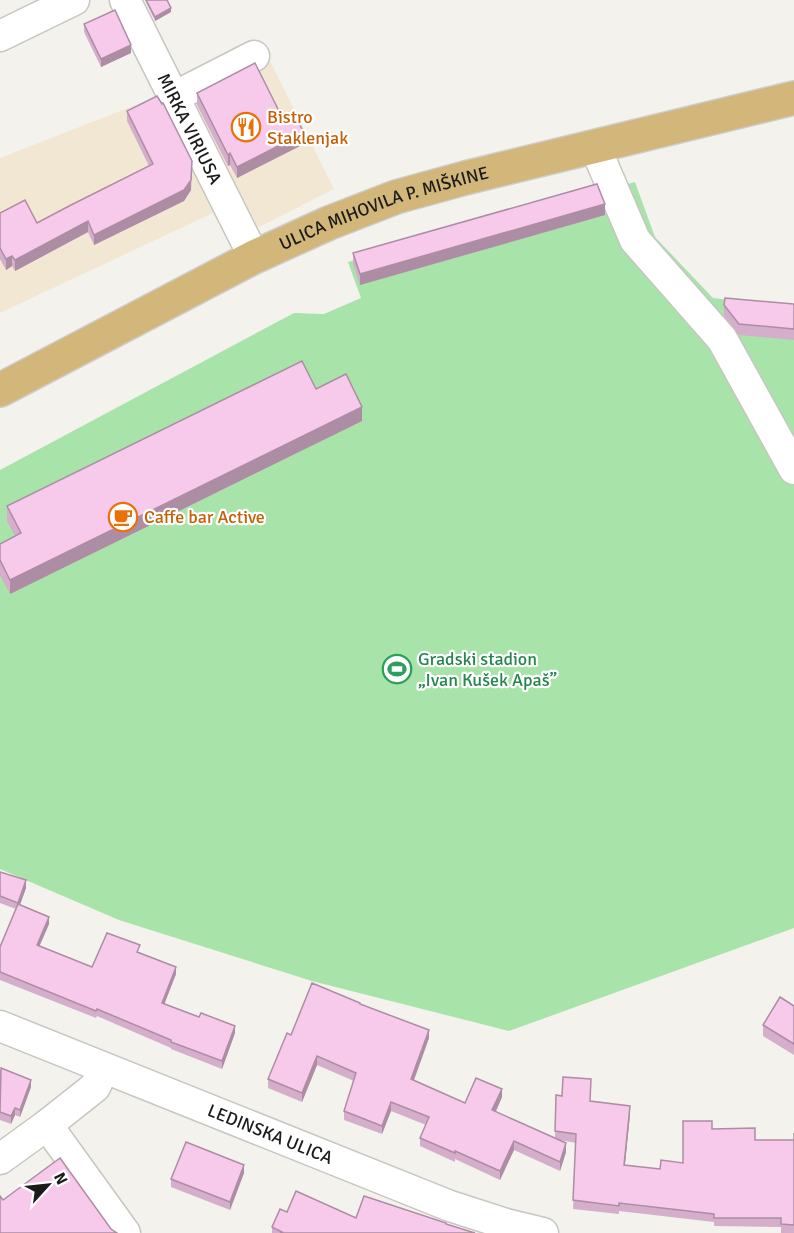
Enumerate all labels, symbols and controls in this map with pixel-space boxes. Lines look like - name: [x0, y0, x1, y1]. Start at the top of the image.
- street label: MIRKA VIRIUSA: [153, 70, 227, 188]
- place label: Bistro Staklenjak: [267, 106, 348, 149]
- restaurant icon: Bistro Staklenjak: [230, 111, 262, 143]
- street label: ULICA MIHOVILA P. MIŠKINE: [276, 162, 491, 255]
- cafe icon: Caffe bar Active: [107, 501, 139, 533]
- place label: Caffe bar Active: [144, 506, 265, 528]
- place label: Gradski stadion „Ivan Kušek Apaš”: [418, 648, 557, 691]
- sports icon: Gradski stadion „Ivan Kušek Apaš”: [381, 653, 413, 685]
- street label: LEDINSKA ULICA: [204, 1099, 336, 1169]
- north arrow: [18, 1155, 78, 1215]
- text: N: [49, 1169, 72, 1188]

